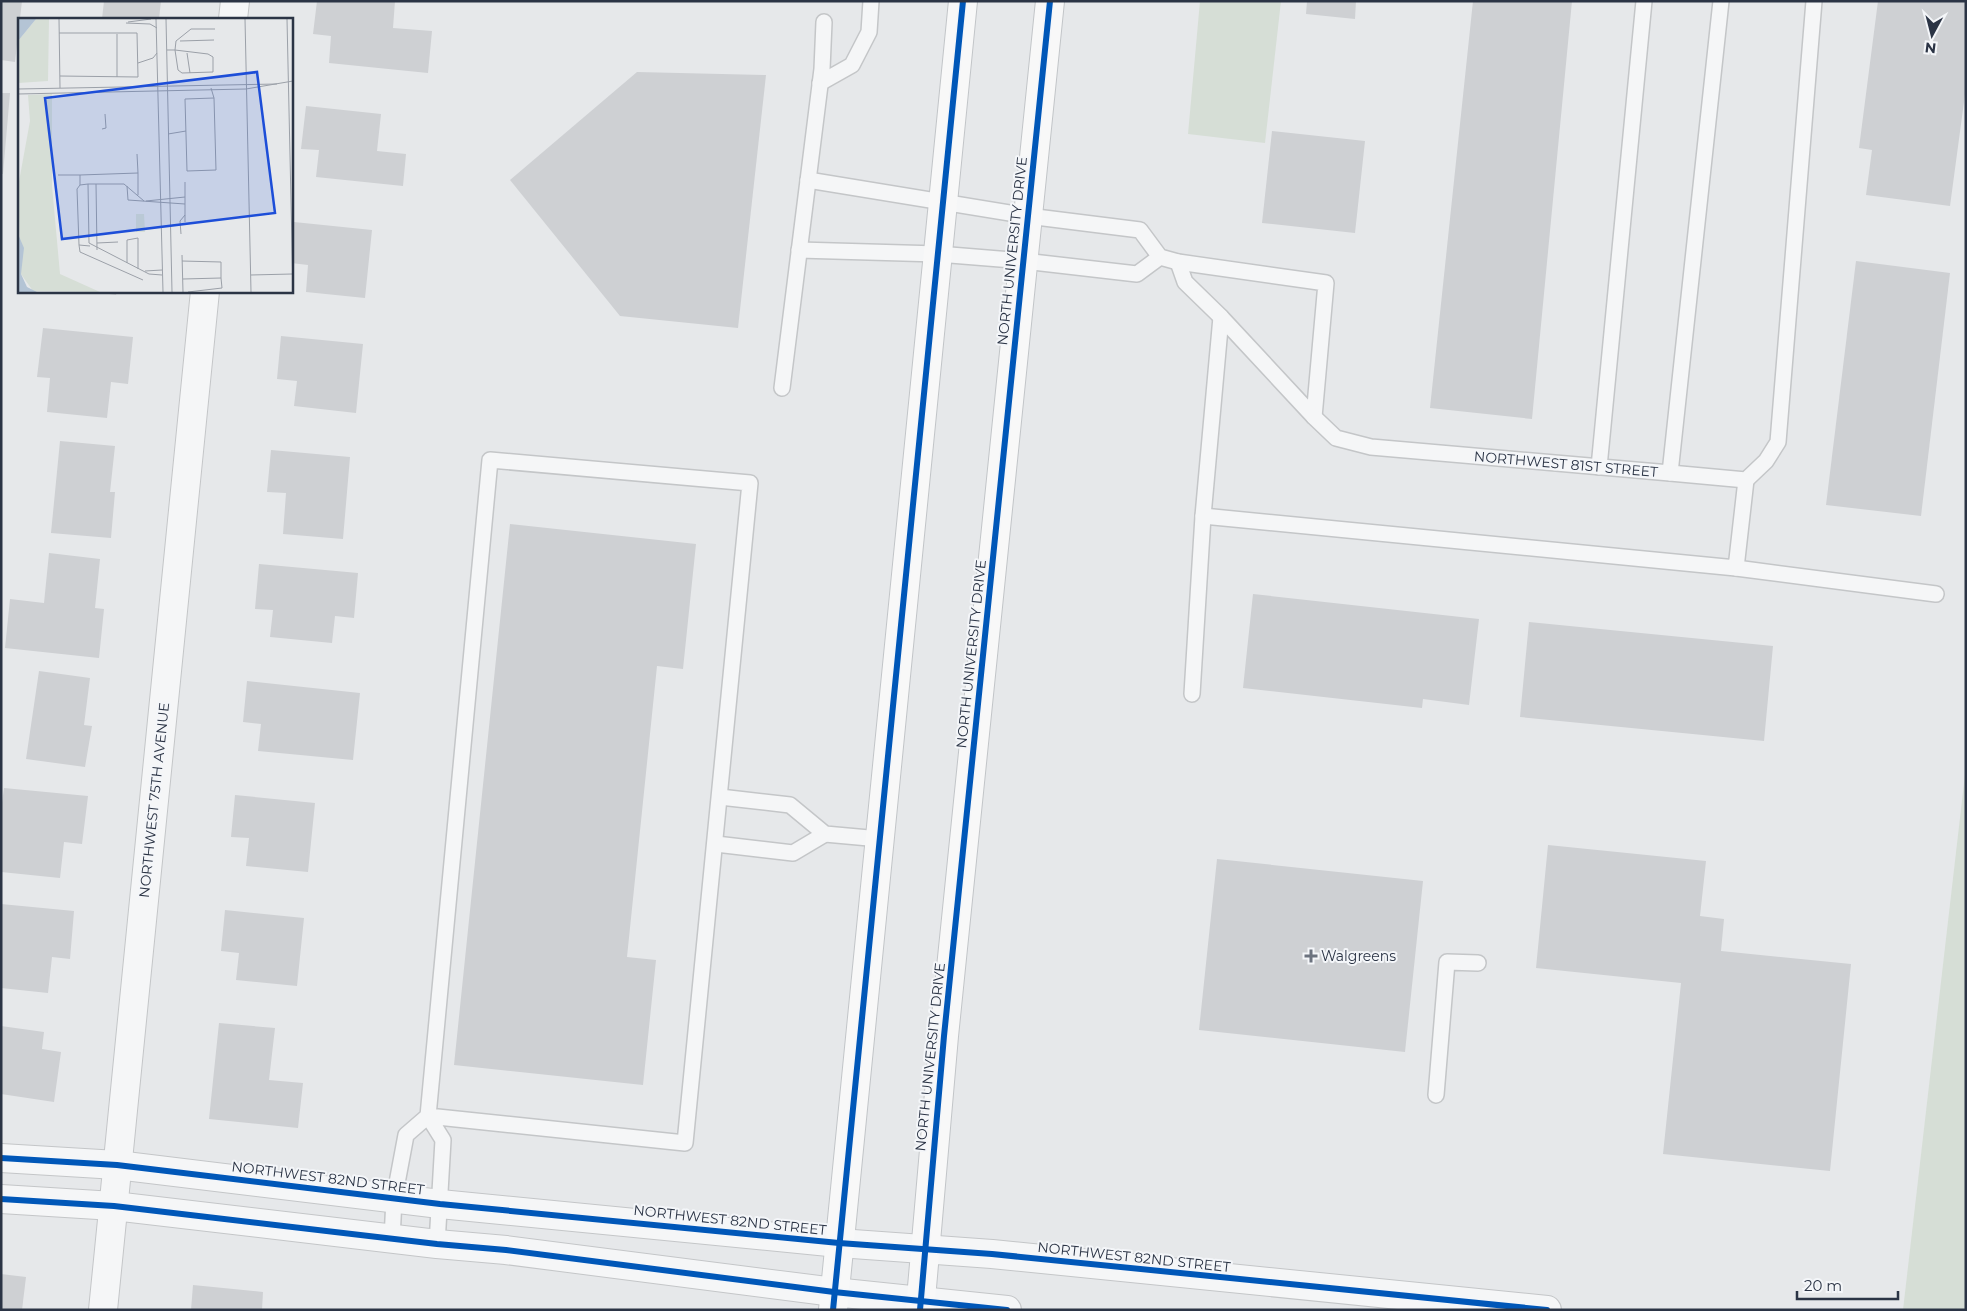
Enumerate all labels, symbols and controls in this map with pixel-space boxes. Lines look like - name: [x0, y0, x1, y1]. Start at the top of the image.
- north arrow: [1907, 10, 1957, 60]
- inset map: [18, 18, 292, 292]
- text: N: [1924, 38, 1937, 58]
- street label: NORTH UNIVERSITY DRIVE: [993, 156, 1031, 346]
- street label: NORTHWEST 81ST STREET: [1473, 447, 1659, 481]
- street label: NORTH UNIVERSITY DRIVE: [952, 559, 990, 749]
- street label: NORTHWEST 75TH AVENUE: [135, 701, 173, 899]
- place label: Walgreens: [1321, 947, 1396, 965]
- marker: Walgreens: [1305, 950, 1317, 962]
- street label: NORTH UNIVERSITY DRIVE: [911, 962, 949, 1152]
- street label: NORTHWEST 82ND STREET: [231, 1157, 425, 1199]
- street label: NORTHWEST 82ND STREET: [633, 1201, 827, 1239]
- street label: NORTHWEST 82ND STREET: [1037, 1238, 1231, 1276]
- scale bar: [1797, 1268, 1898, 1300]
- text: 20 m: [1804, 1276, 1842, 1295]

